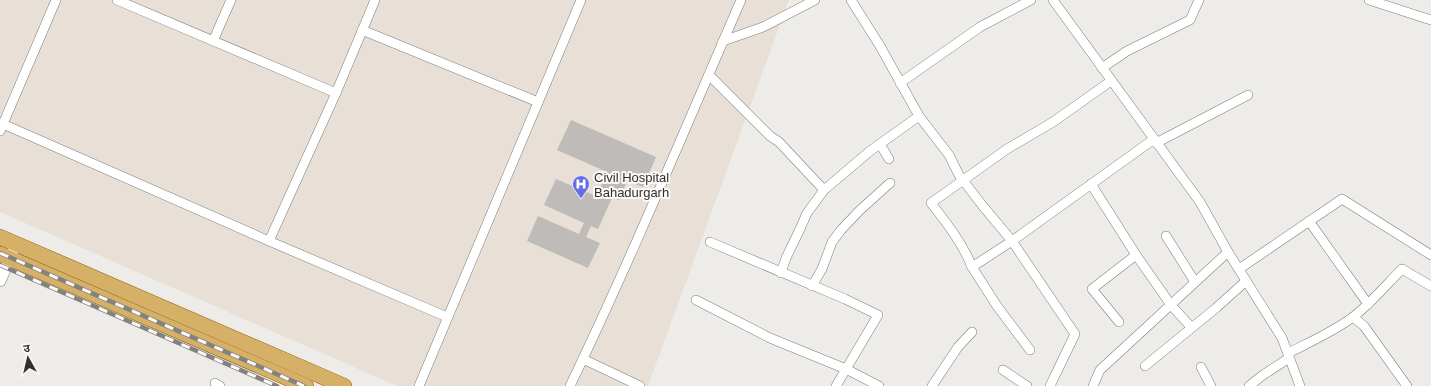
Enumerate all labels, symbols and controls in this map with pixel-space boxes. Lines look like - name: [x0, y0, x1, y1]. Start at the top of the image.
- place label: Civil Hospital Bahadurgarh: [594, 170, 669, 200]
- hospital icon: Civil Hospital Bahadurgarh: [571, 174, 591, 199]
- north arrow: [8, 338, 48, 378]
- text: उ: [23, 342, 31, 354]

